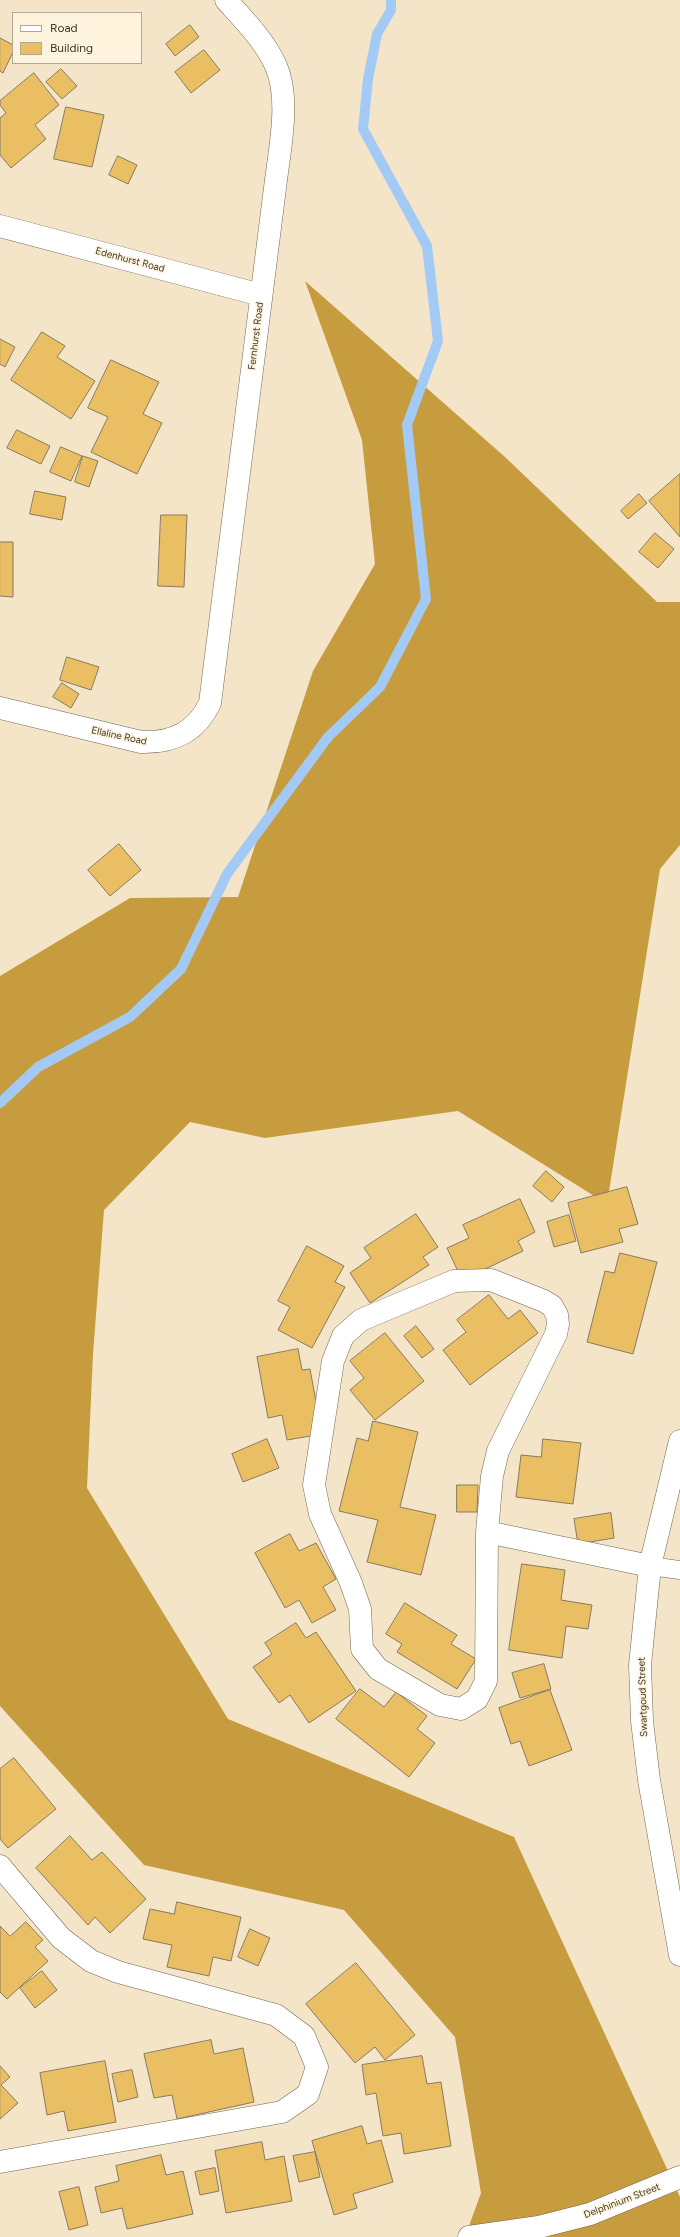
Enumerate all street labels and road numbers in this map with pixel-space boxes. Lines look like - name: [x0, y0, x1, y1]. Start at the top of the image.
- street label: Edenhurst Road: [94, 245, 166, 275]
- street label: Fernhurst Road: [246, 301, 266, 371]
- street label: Ellaline Road: [90, 724, 148, 748]
- street label: Swartgoud Street: [636, 1657, 650, 1737]
- street label: Delphinium Street: [582, 2181, 662, 2221]

